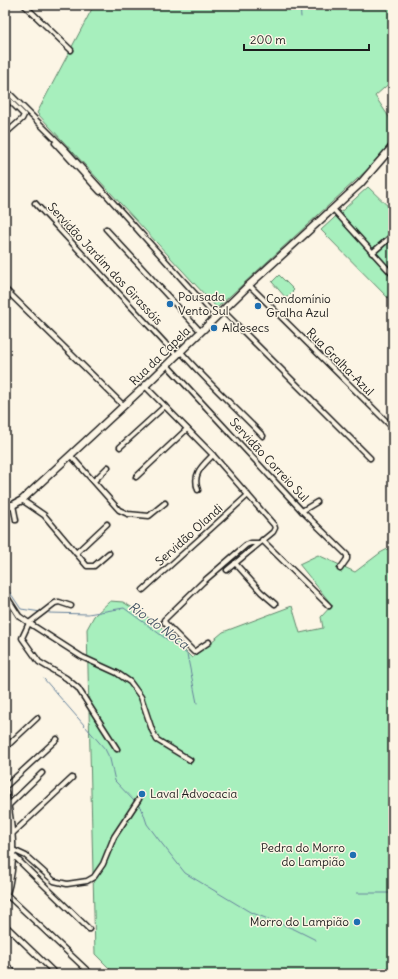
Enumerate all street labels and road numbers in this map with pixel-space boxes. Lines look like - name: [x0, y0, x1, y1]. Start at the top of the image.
- street label: Servidão Jardim dos Girassóis: [45, 199, 166, 328]
- street label: Rua da Capela: [126, 323, 193, 388]
- street label: Rua Gralha-Azul: [304, 325, 377, 398]
- street label: Servidão Correio Sul: [227, 415, 312, 505]
- street label: Servidão Olandi: [152, 500, 225, 569]

